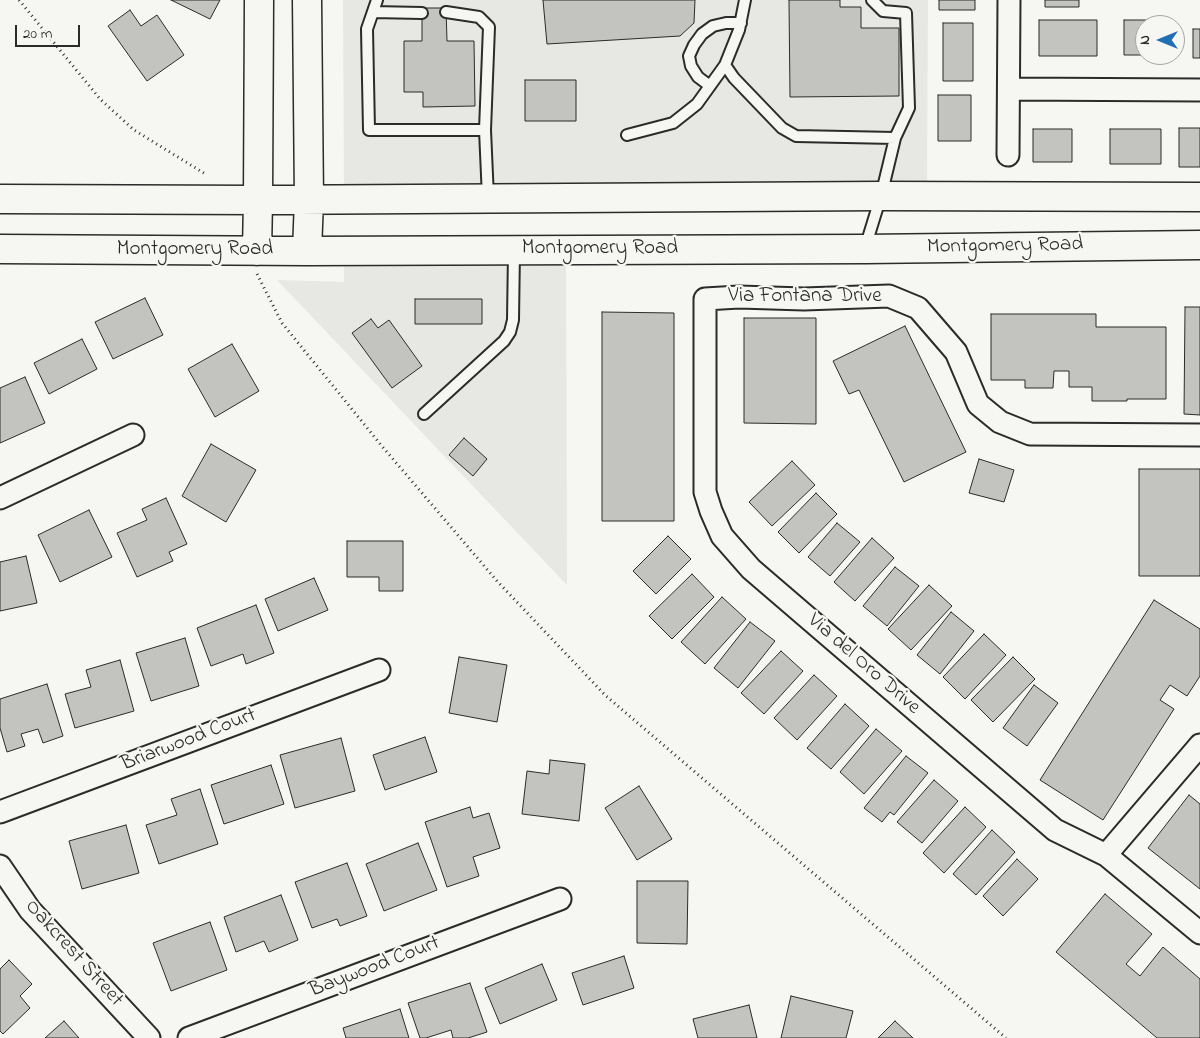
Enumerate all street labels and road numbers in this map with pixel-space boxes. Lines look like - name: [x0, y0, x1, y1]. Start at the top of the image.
- street label: Montgomery Road: [927, 233, 1083, 261]
- street label: Montgomery Road: [522, 237, 678, 263]
- street label: Montgomery Road: [117, 238, 273, 264]
- street label: Via Fontana Drive: [728, 285, 882, 311]
- street label: Via del Oro Drive: [801, 609, 925, 721]
- street label: Briarwood Court: [118, 704, 260, 778]
- street label: Oakcrest Street: [18, 895, 128, 1013]
- street label: Baywood Court: [306, 932, 444, 1004]

